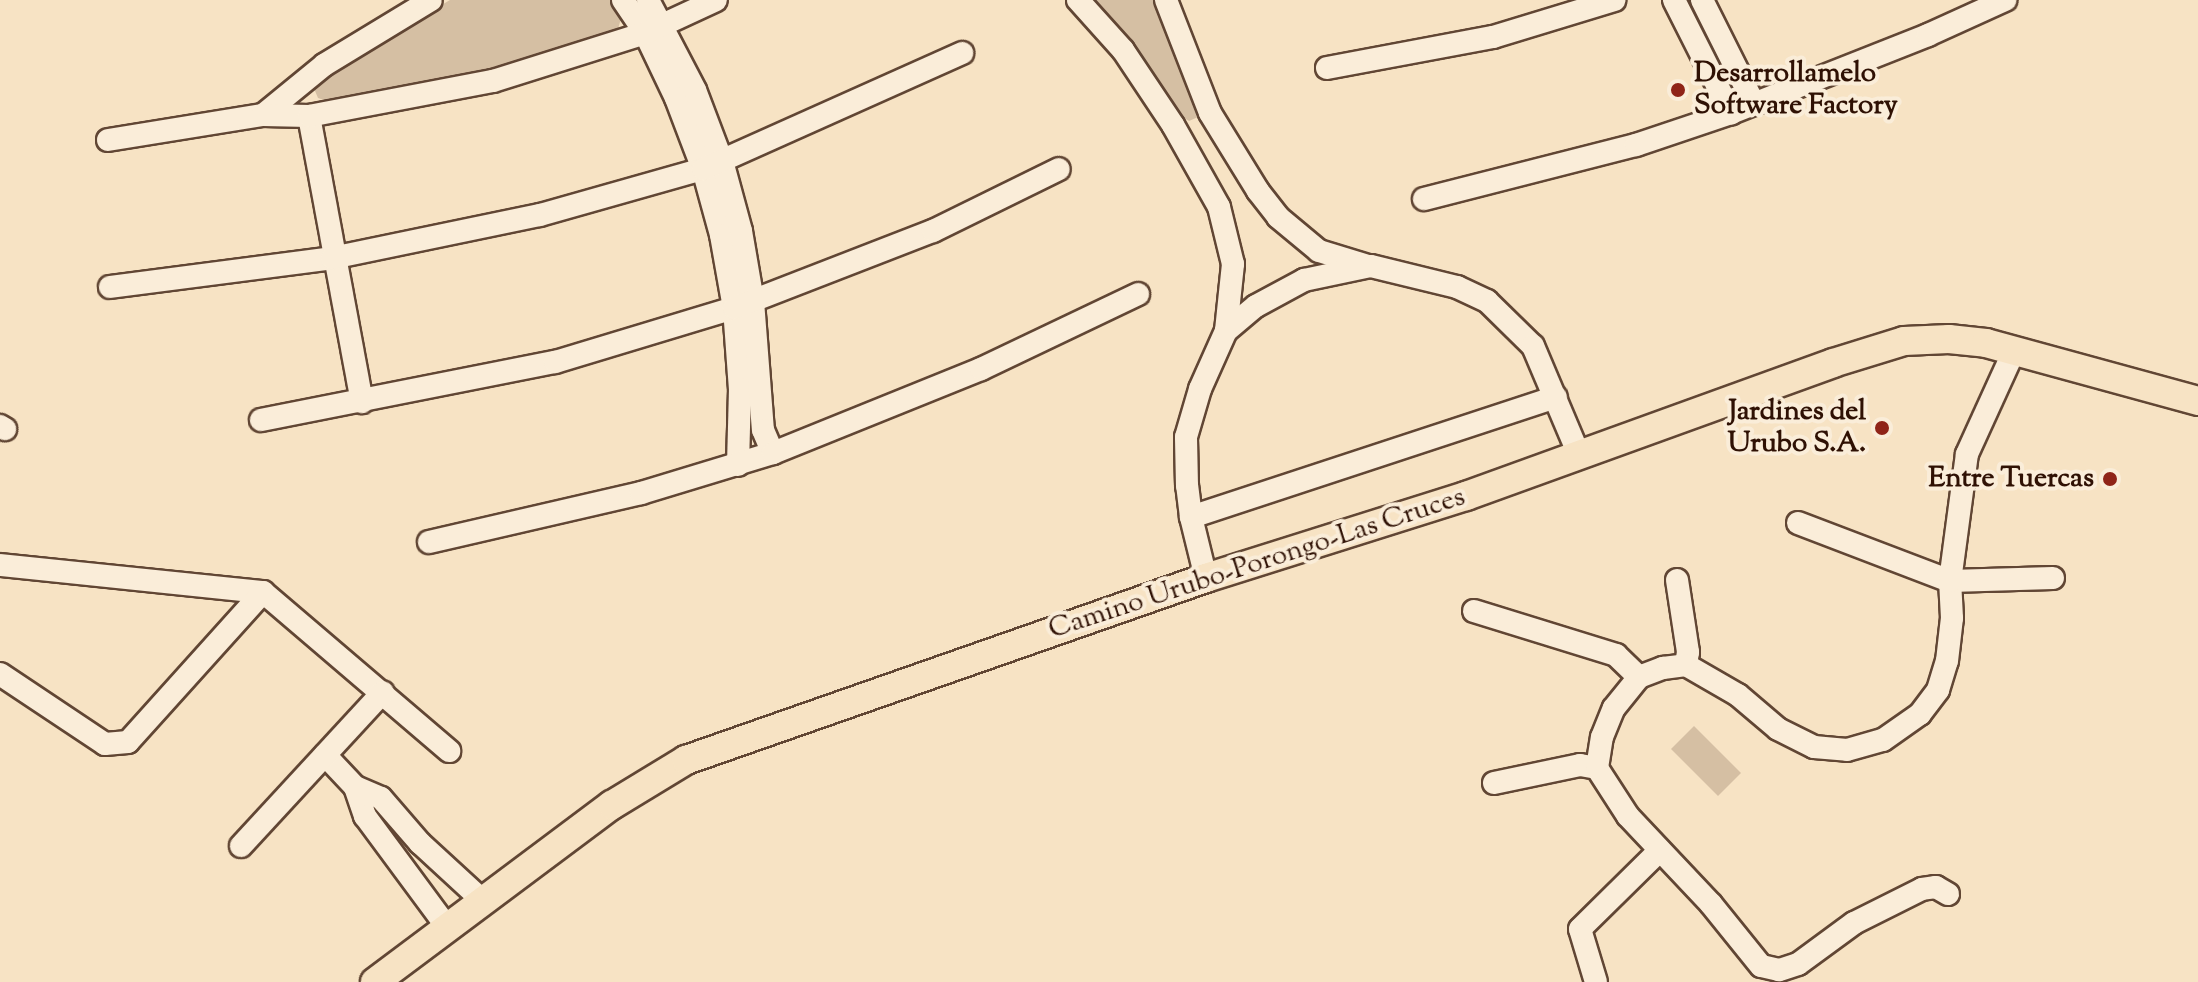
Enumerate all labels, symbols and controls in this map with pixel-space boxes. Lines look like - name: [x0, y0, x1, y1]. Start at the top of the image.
- place label: Desarrollamelo Software Factory: [1694, 57, 1898, 123]
- marker: Desarrollamelo Software Factory: [1669, 81, 1687, 99]
- place label: Jardines del Urubo S.A.: [1727, 395, 1866, 461]
- marker: Jardines del Urubo S.A.: [1873, 419, 1891, 437]
- place label: Entre Tuercas: [1928, 462, 2094, 496]
- marker: Entre Tuercas: [2101, 470, 2119, 488]
- street label: Camino Urubo-Porongo-Las Cruces: [1045, 481, 1469, 647]

